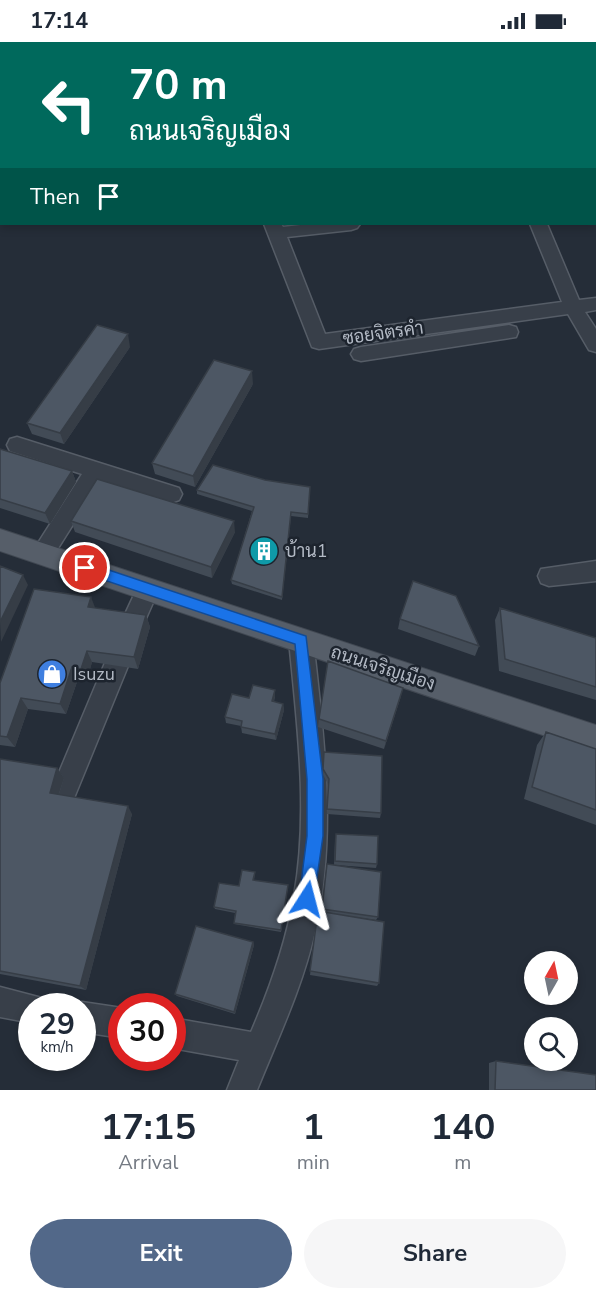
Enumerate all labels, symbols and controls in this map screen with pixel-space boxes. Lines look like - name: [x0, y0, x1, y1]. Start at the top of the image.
- text: 17:14: [30, 6, 88, 36]
- text: 70 m: [129, 57, 228, 114]
- icon: left: [30, 66, 108, 144]
- text: ถนนเจริญเมือง: [129, 113, 291, 150]
- icon: arrive: [92, 180, 125, 213]
- text: Then: [30, 182, 80, 212]
- street label: ซอยจิตรคำ: [341, 315, 425, 351]
- building icon: บ้าน1: [248, 535, 280, 567]
- place label: บ้าน1: [285, 539, 328, 563]
- pin: [59, 542, 110, 593]
- icon: arrive: [68, 551, 101, 584]
- street label: ถนนเจริญเมือง: [328, 640, 438, 696]
- shop icon: Isuzu: [36, 658, 68, 690]
- place label: Isuzu: [73, 662, 115, 686]
- position arrow: [275, 867, 339, 931]
- north arrow: [524, 951, 578, 1005]
- map controls: [524, 951, 578, 1071]
- speed limit sign: 30: [108, 993, 186, 1071]
- text: 29: [39, 1004, 75, 1045]
- button: search: [524, 1017, 578, 1071]
- text: km/h: [40, 1037, 74, 1057]
- text: 17:15: [101, 1103, 196, 1152]
- text: 1: [302, 1103, 324, 1152]
- text: 140: [430, 1103, 495, 1152]
- text: Arrival: [118, 1149, 178, 1176]
- text: min: [297, 1149, 330, 1176]
- text: m: [454, 1149, 471, 1176]
- button: Exit: [30, 1219, 292, 1288]
- button: Share: [304, 1219, 566, 1288]

